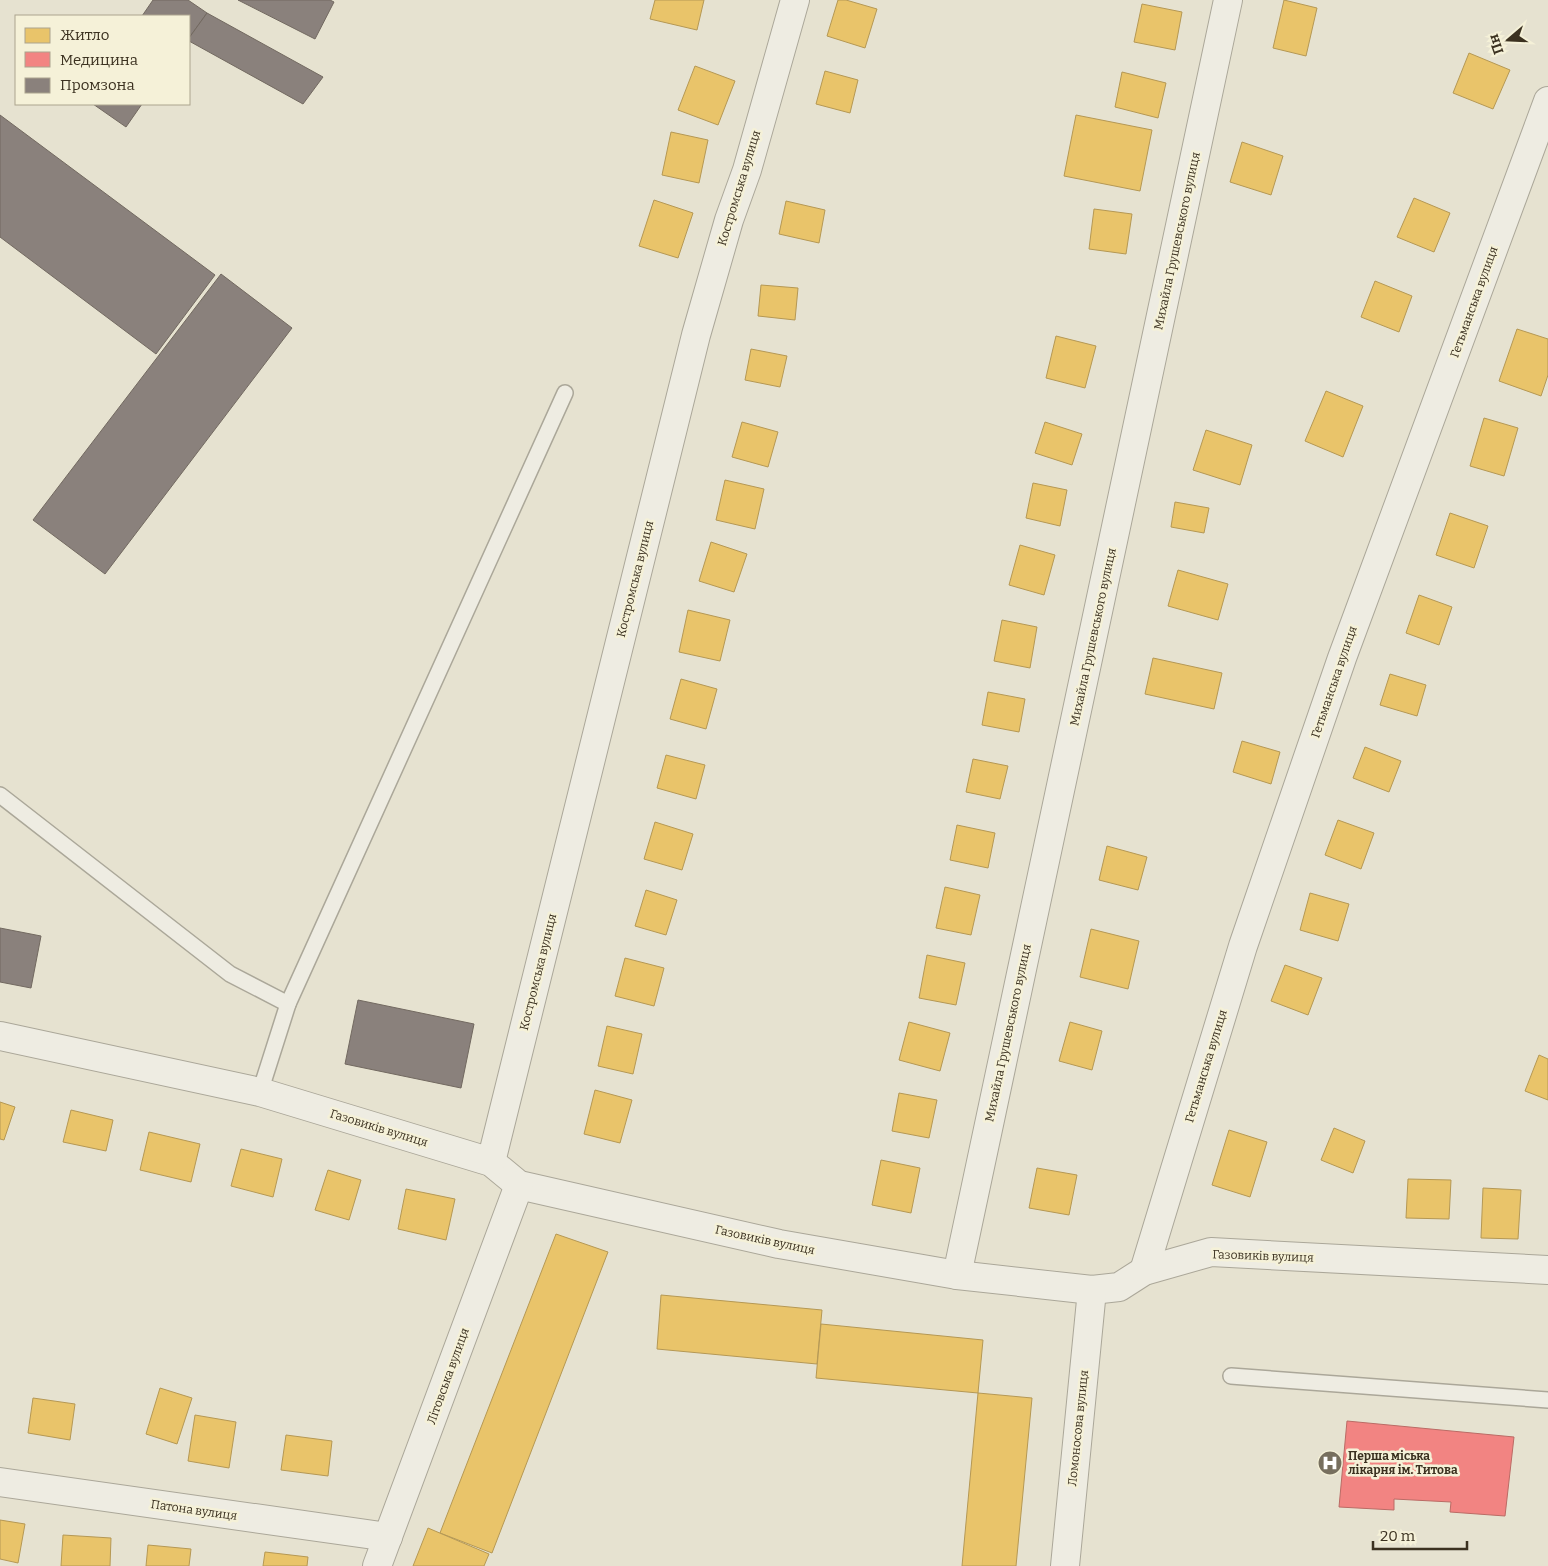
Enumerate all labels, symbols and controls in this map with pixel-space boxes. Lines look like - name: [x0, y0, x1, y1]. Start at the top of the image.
- legend: [15, 15, 190, 105]
- north arrow: [1483, 15, 1533, 65]
- text: Житло: [60, 26, 109, 44]
- text: Пн: [1485, 32, 1508, 56]
- text: Медицина: [60, 51, 138, 69]
- text: Промзона: [60, 76, 135, 94]
- street label: Костромська вулиця: [715, 128, 763, 247]
- street label: Михайла Грушевського вулиця: [1151, 150, 1203, 331]
- street label: Гетьманська вулиця: [1447, 244, 1501, 360]
- street label: Костромська вулиця: [614, 519, 656, 639]
- street label: Михайла Грушевського вулиця: [1067, 546, 1119, 727]
- street label: Гетьманська вулиця: [1308, 624, 1360, 740]
- street label: Костромська вулиця: [517, 912, 559, 1032]
- street label: Михайла Грушевського вулиця: [982, 942, 1034, 1123]
- street label: Гетьманська вулиця: [1182, 1007, 1230, 1124]
- street label: Газовиків вулиця: [328, 1106, 430, 1150]
- street label: Газовиків вулиця: [714, 1223, 816, 1257]
- street label: Газовиків вулиця: [1212, 1247, 1314, 1265]
- street label: Літовська вулиця: [424, 1326, 472, 1426]
- street label: Ломоносова вулиця: [1065, 1369, 1091, 1487]
- place label: Перша міська лікарня ім. Титова: [1348, 1449, 1458, 1477]
- hospital icon: Перша міська лікарня ім. Титова: [1317, 1450, 1343, 1476]
- street label: Патона вулиця: [150, 1497, 238, 1523]
- scale bar: [1373, 1518, 1467, 1550]
- text: 20 m: [1380, 1527, 1416, 1545]

